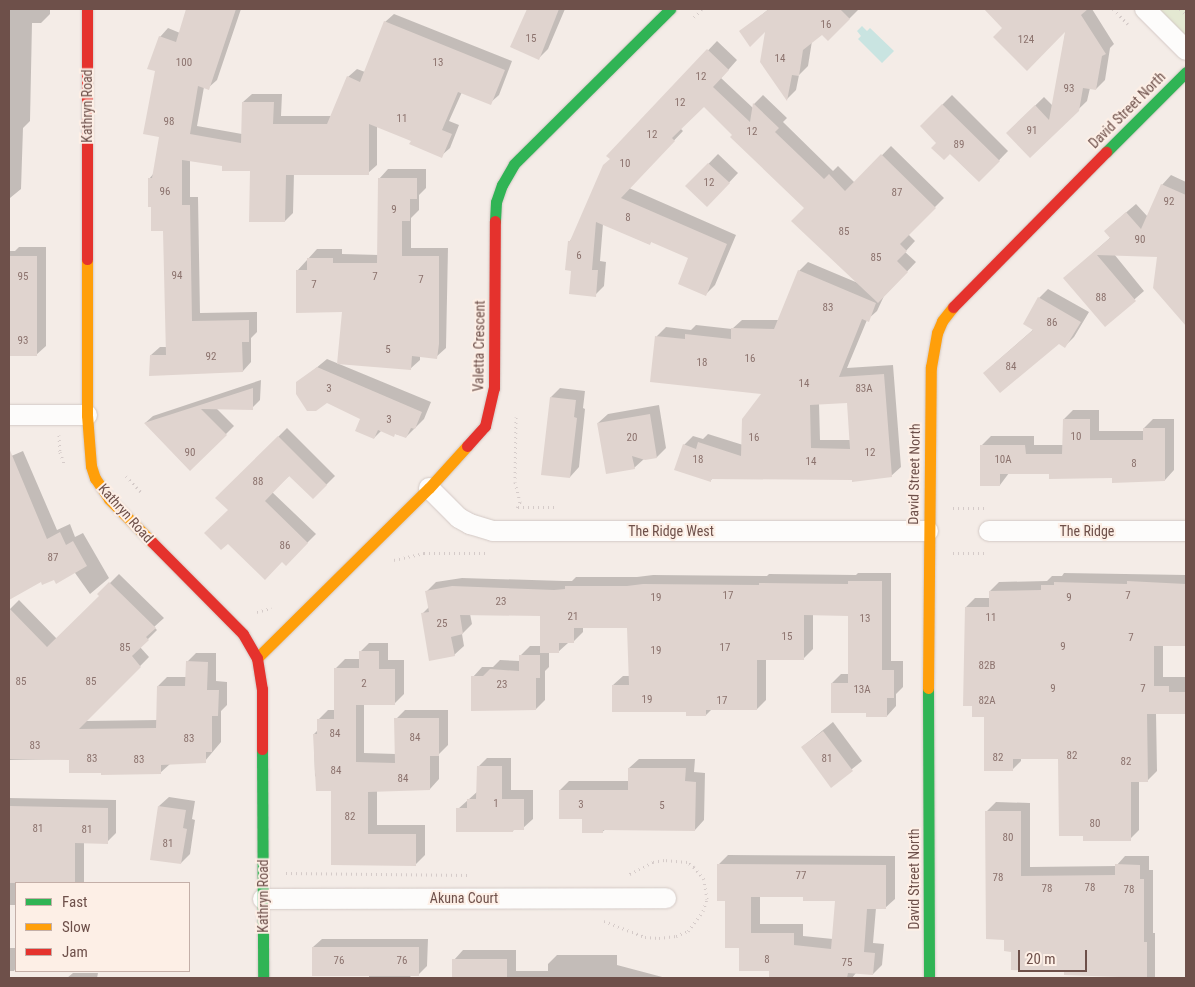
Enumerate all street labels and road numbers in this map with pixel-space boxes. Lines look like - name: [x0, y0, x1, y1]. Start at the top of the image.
- street label: David Street North: [1085, 68, 1169, 152]
- street label: Kathryn Road: [79, 69, 95, 143]
- street label: Valetta Crescent: [470, 300, 488, 392]
- street label: David Street North: [905, 423, 923, 525]
- street label: Kathryn Road: [95, 480, 157, 546]
- street label: The Ridge West: [628, 523, 714, 539]
- street label: The Ridge: [1060, 523, 1114, 539]
- street label: David Street North: [906, 828, 922, 930]
- street label: Kathryn Road: [255, 859, 271, 933]
- street label: Akuna Court: [430, 890, 498, 906]

